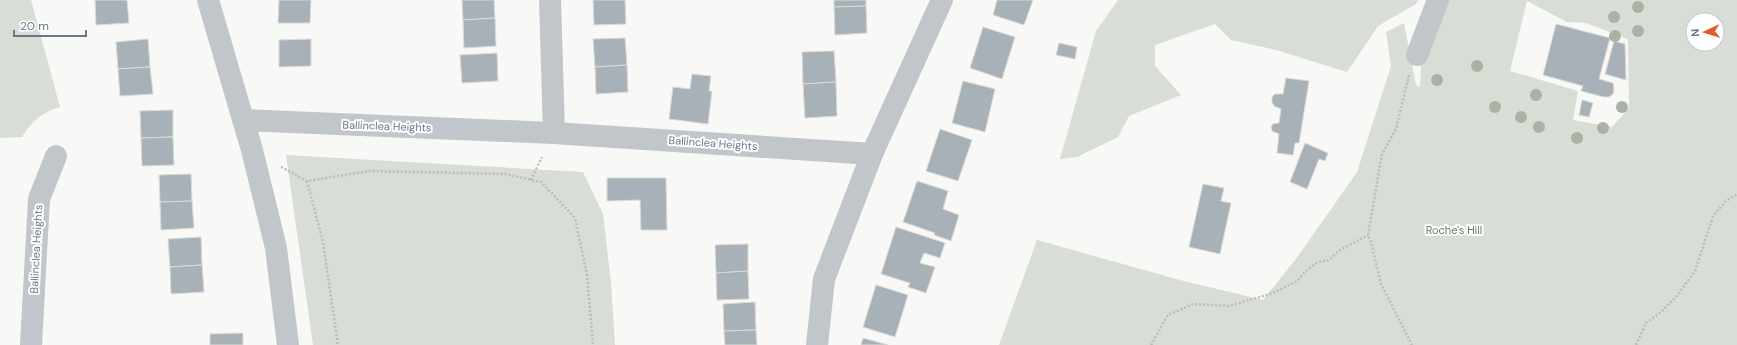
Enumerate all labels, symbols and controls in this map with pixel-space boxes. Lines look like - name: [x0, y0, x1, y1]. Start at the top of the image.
- scale bar: [14, 12, 86, 38]
- north arrow: [1685, 12, 1725, 52]
- text: 20 m: [20, 18, 49, 34]
- text: N: [1688, 28, 1702, 37]
- street label: Ballinclea Heights: [342, 117, 432, 135]
- street label: Ballinclea Heights: [668, 133, 758, 153]
- street label: Ballinclea Heights: [27, 204, 45, 294]
- park label: Roche's Hill: [1426, 223, 1482, 237]

